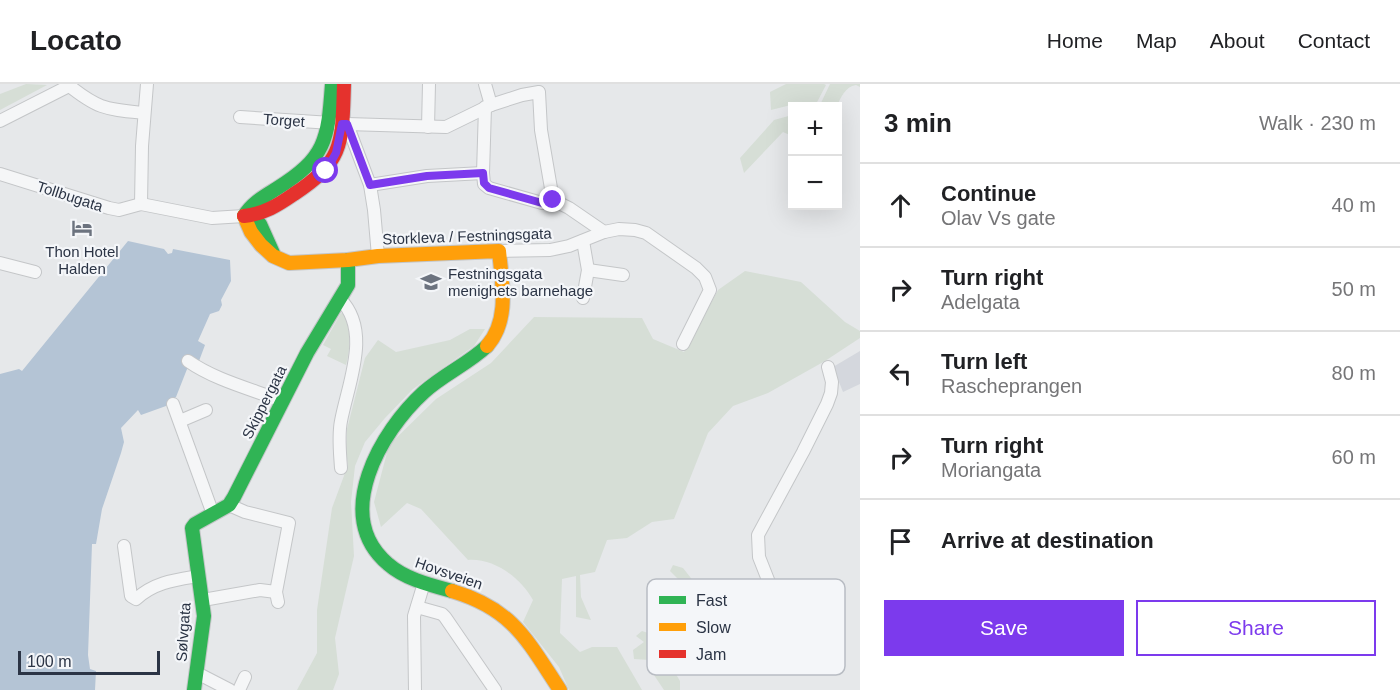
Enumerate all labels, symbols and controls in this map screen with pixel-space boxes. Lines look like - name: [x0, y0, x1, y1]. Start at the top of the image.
- text: Locato: [30, 25, 122, 56]
- text: Home: [1047, 29, 1103, 52]
- text: Map: [1136, 29, 1177, 52]
- text: About: [1210, 29, 1265, 52]
- text: Contact: [1298, 29, 1370, 52]
- map controls: [788, 102, 842, 210]
- button: +: [788, 102, 842, 156]
- text: 3 min: [884, 108, 952, 138]
- street label: Torget: [263, 110, 306, 130]
- text: Walk · 230 m: [1259, 112, 1376, 134]
- button: −: [788, 156, 842, 210]
- route start: [312, 157, 338, 183]
- street label: Tollbugata: [35, 177, 106, 215]
- text: Continue: [941, 181, 1036, 206]
- route end: [539, 186, 565, 212]
- icon: ahead: [884, 189, 917, 222]
- text: 40 m: [1332, 194, 1376, 216]
- text: Olav Vs gate: [941, 207, 1056, 229]
- hotel icon: Thon Hotel Halden: [70, 216, 94, 240]
- street label: Storkleva / Festningsgata: [382, 225, 553, 247]
- place label: Thon Hotel Halden: [45, 243, 119, 277]
- place label: Festningsgata menighets barnehage: [448, 265, 593, 299]
- text: Turn right: [941, 265, 1043, 290]
- school or university icon: Festningsgata menighets barnehage: [419, 270, 443, 294]
- icon: right: [884, 273, 917, 306]
- text: 50 m: [1332, 278, 1376, 300]
- text: Adelgata: [941, 291, 1020, 313]
- text: Turn left: [941, 349, 1027, 374]
- icon: left: [884, 357, 917, 390]
- street label: Skippergata: [238, 362, 290, 442]
- text: 80 m: [1332, 362, 1376, 384]
- text: Rascheprangen: [941, 375, 1082, 397]
- text: Turn right: [941, 433, 1043, 458]
- icon: right: [884, 441, 917, 474]
- text: 60 m: [1332, 446, 1376, 468]
- text: Moriangata: [941, 459, 1041, 481]
- icon: arrive: [884, 525, 917, 558]
- text: Arrive at destination: [941, 528, 1154, 553]
- street label: Hovsveien: [413, 554, 485, 592]
- legend: [647, 579, 845, 675]
- text: Fast: [696, 592, 728, 609]
- button: Save: [884, 600, 1124, 656]
- button: Share: [1136, 600, 1376, 656]
- street label: Sølvgata: [172, 601, 194, 662]
- text: Slow: [696, 619, 731, 636]
- text: Jam: [696, 646, 726, 663]
- scale bar: [18, 648, 160, 676]
- text: 100 m: [27, 653, 71, 670]

